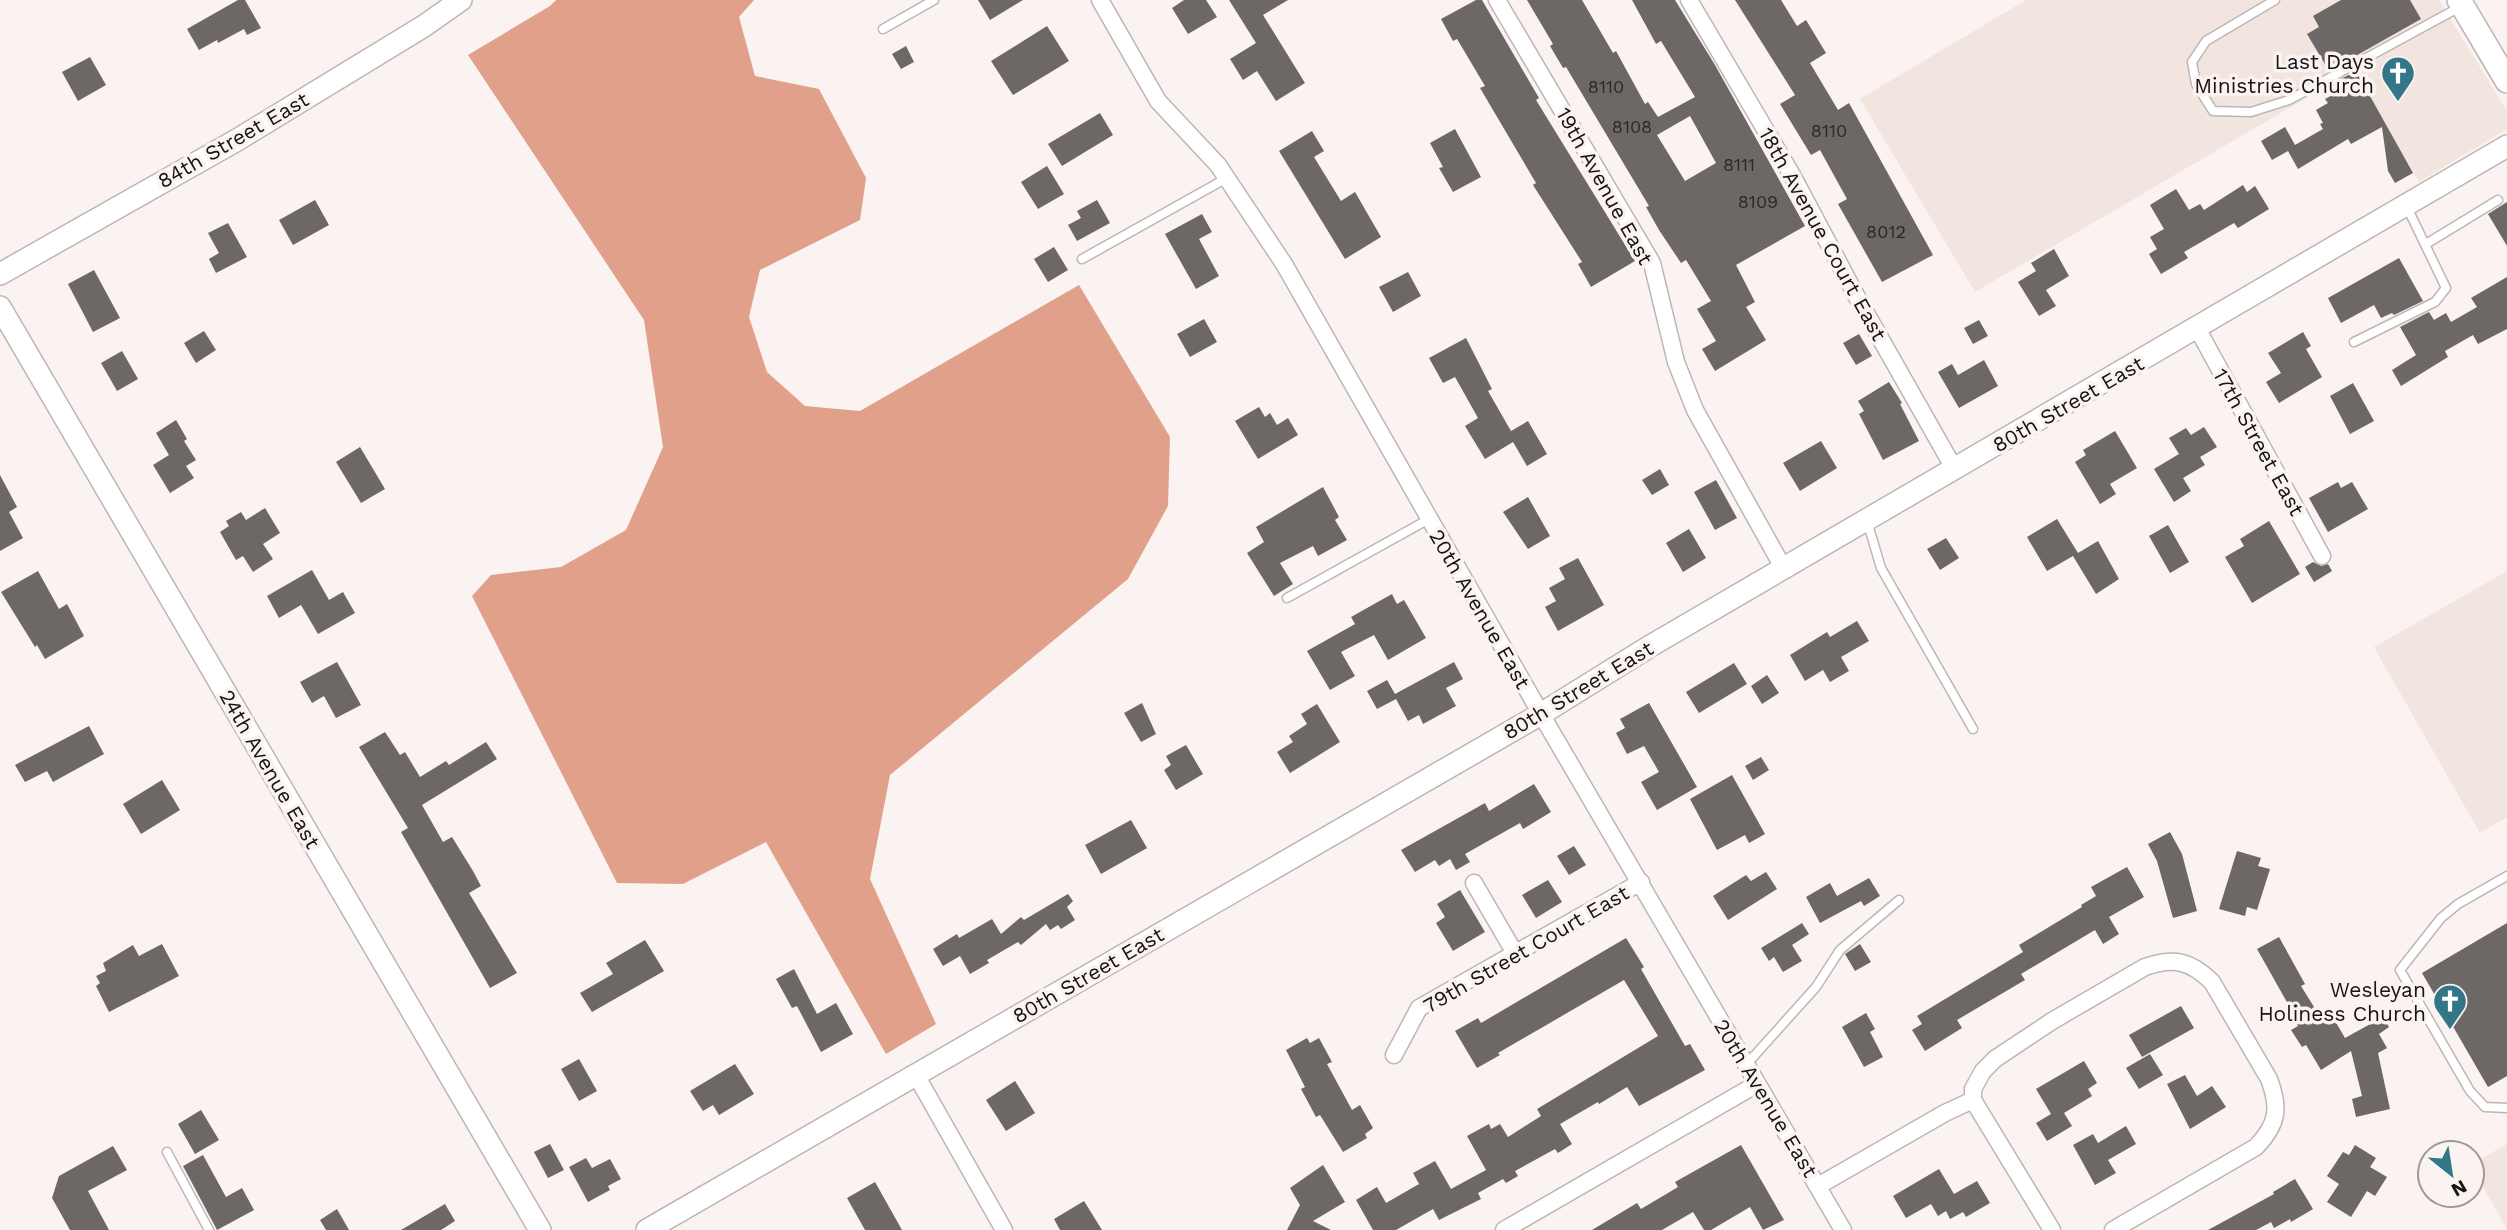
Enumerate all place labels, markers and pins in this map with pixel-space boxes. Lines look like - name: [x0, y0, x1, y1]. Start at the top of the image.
- place label: Last Days Ministries Church: [2194, 49, 2374, 98]
- church icon: Last Days Ministries Church: [2379, 54, 2417, 103]
- place label: Wesleyan Holiness Church: [2258, 977, 2426, 1026]
- church icon: Wesleyan Holiness Church: [2431, 982, 2469, 1031]

